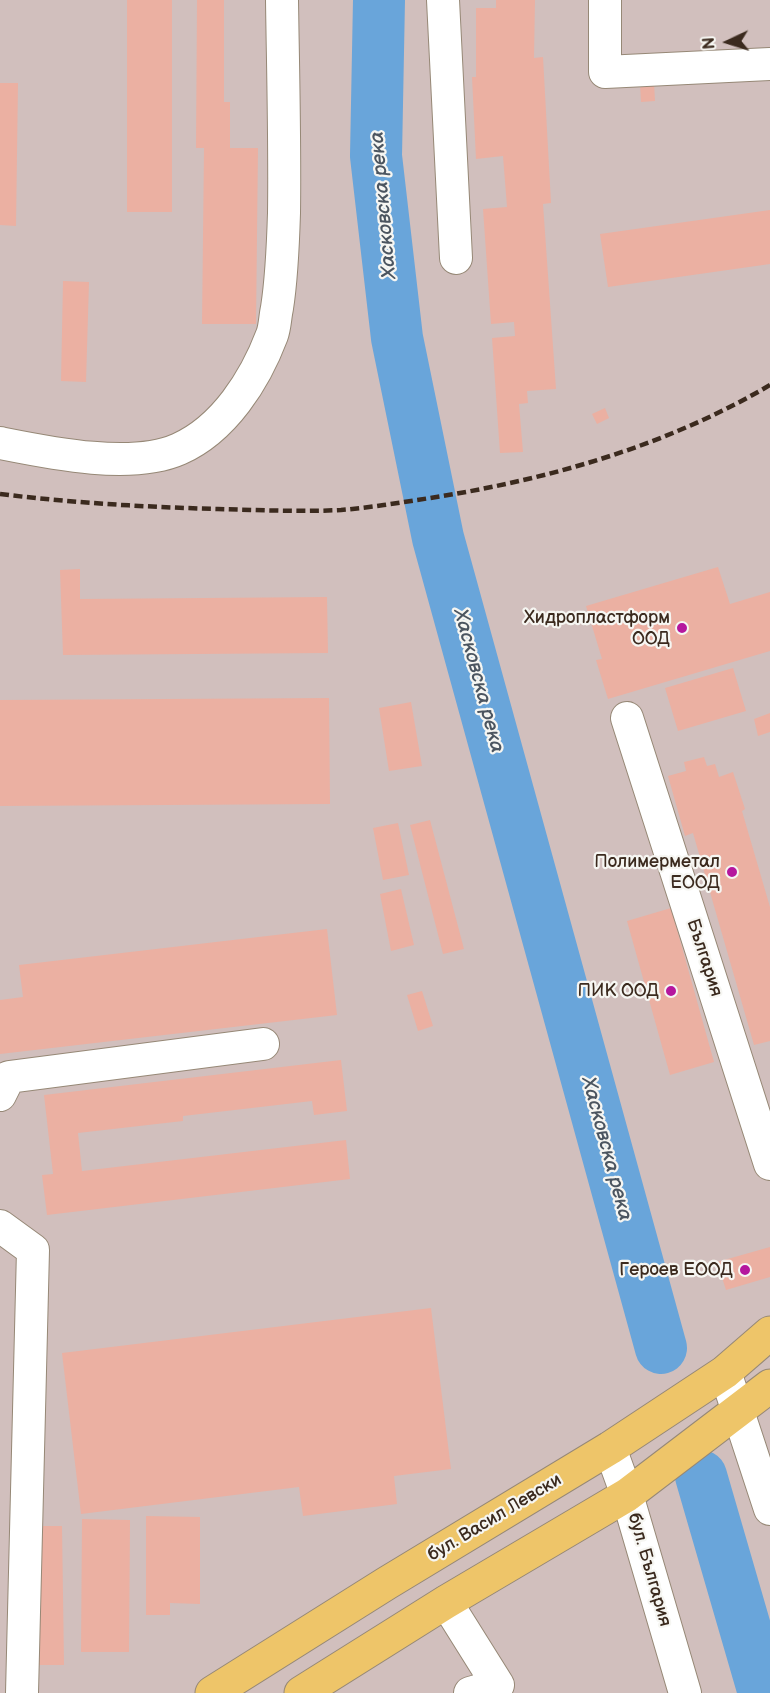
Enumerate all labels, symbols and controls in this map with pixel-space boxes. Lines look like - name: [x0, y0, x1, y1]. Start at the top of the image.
- north arrow: [698, 12, 758, 72]
- text: N: [700, 37, 719, 50]
- water label: Хасковска река: [366, 130, 402, 280]
- water label: Хасковска река: [447, 606, 509, 756]
- place label: Хидропластформ ООД: [524, 607, 670, 650]
- marker: Хидропластформ ООД: [675, 621, 689, 635]
- place label: Полимерметал ЕООД: [594, 851, 720, 894]
- marker: Полимерметал ЕООД: [725, 865, 739, 879]
- street label: България: [681, 917, 727, 999]
- place label: ПИК ООД: [578, 980, 659, 1002]
- marker: ПИК ООД: [664, 984, 678, 998]
- water label: Хасковска река: [575, 1074, 637, 1224]
- place label: Героев ЕООД: [619, 1259, 733, 1281]
- marker: Героев ЕООД: [738, 1263, 752, 1277]
- street label: бул. Васил Левски: [424, 1470, 566, 1566]
- street label: бул. България: [622, 1511, 676, 1629]

